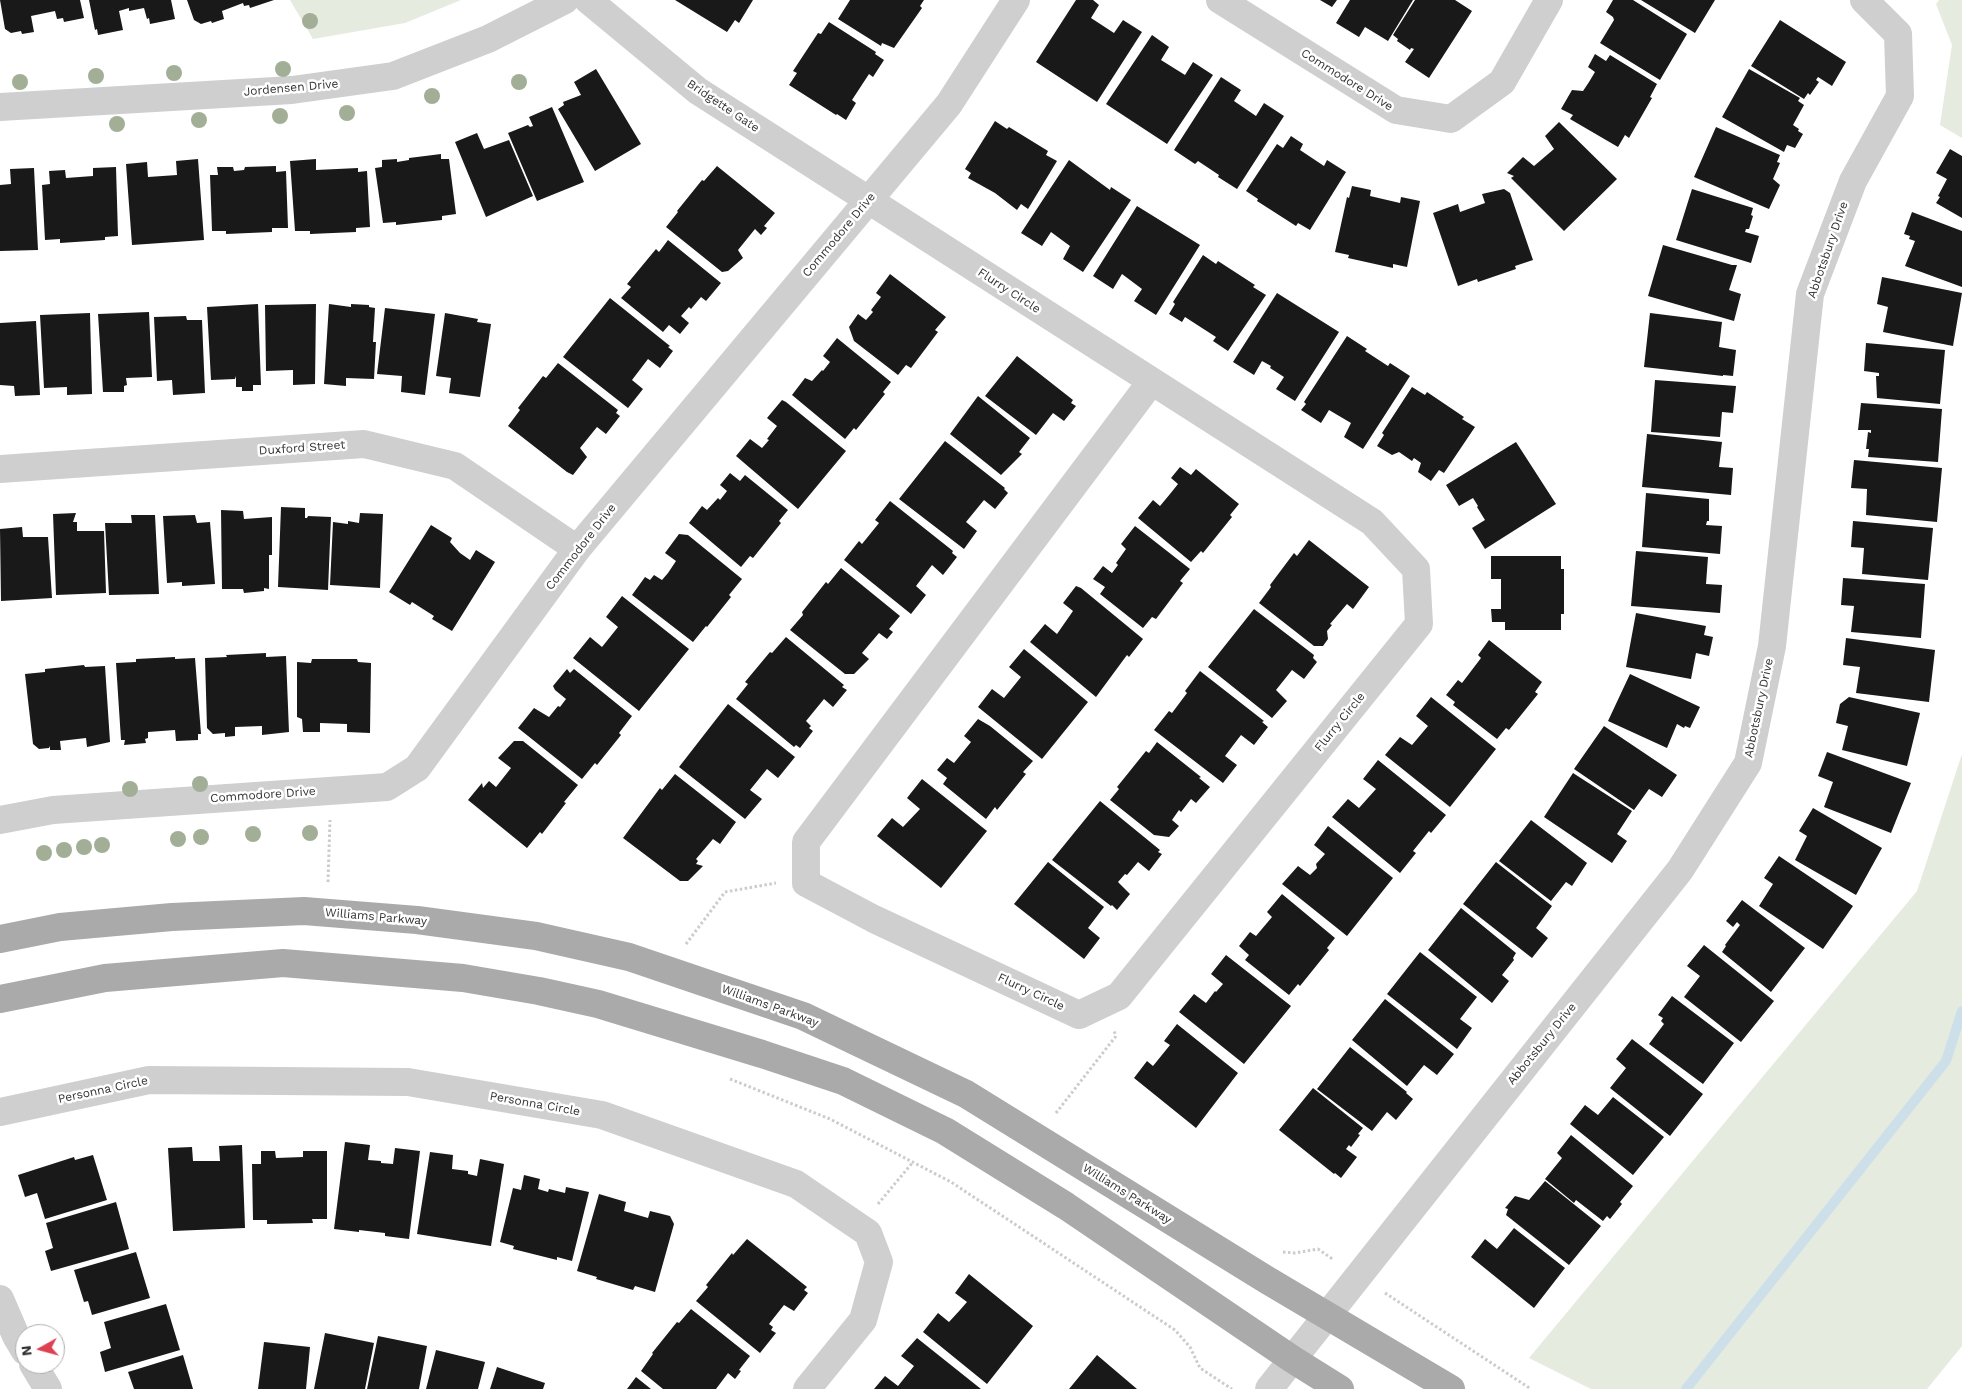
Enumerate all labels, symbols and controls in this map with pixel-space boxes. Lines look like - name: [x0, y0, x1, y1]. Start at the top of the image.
- street label: Commodore Drive: [1298, 46, 1396, 114]
- street label: Jordensen Drive: [243, 77, 339, 99]
- street label: Bridgette Gate: [684, 77, 762, 135]
- street label: Commodore Drive: [799, 190, 879, 280]
- street label: Abbotsbury Drive: [1805, 200, 1851, 300]
- street label: Flurry Circle: [975, 265, 1043, 317]
- street label: Duxford Street: [258, 438, 346, 458]
- street label: Commodore Drive: [543, 501, 619, 593]
- street label: Abbotsbury Drive: [1741, 657, 1777, 759]
- street label: Flurry Circle: [1312, 690, 1368, 754]
- street label: Commodore Drive: [210, 784, 316, 806]
- street label: Williams Parkway: [324, 905, 428, 929]
- street label: Flurry Circle: [995, 970, 1067, 1014]
- street label: Williams Parkway: [719, 982, 821, 1030]
- street label: Abbotsbury Drive: [1505, 1000, 1579, 1088]
- street label: Personna Circle: [57, 1073, 149, 1107]
- street label: Personna Circle: [489, 1089, 581, 1119]
- street label: Williams Parkway: [1080, 1161, 1174, 1227]
- north arrow: [15, 1324, 65, 1374]
- text: N: [18, 1345, 35, 1357]

